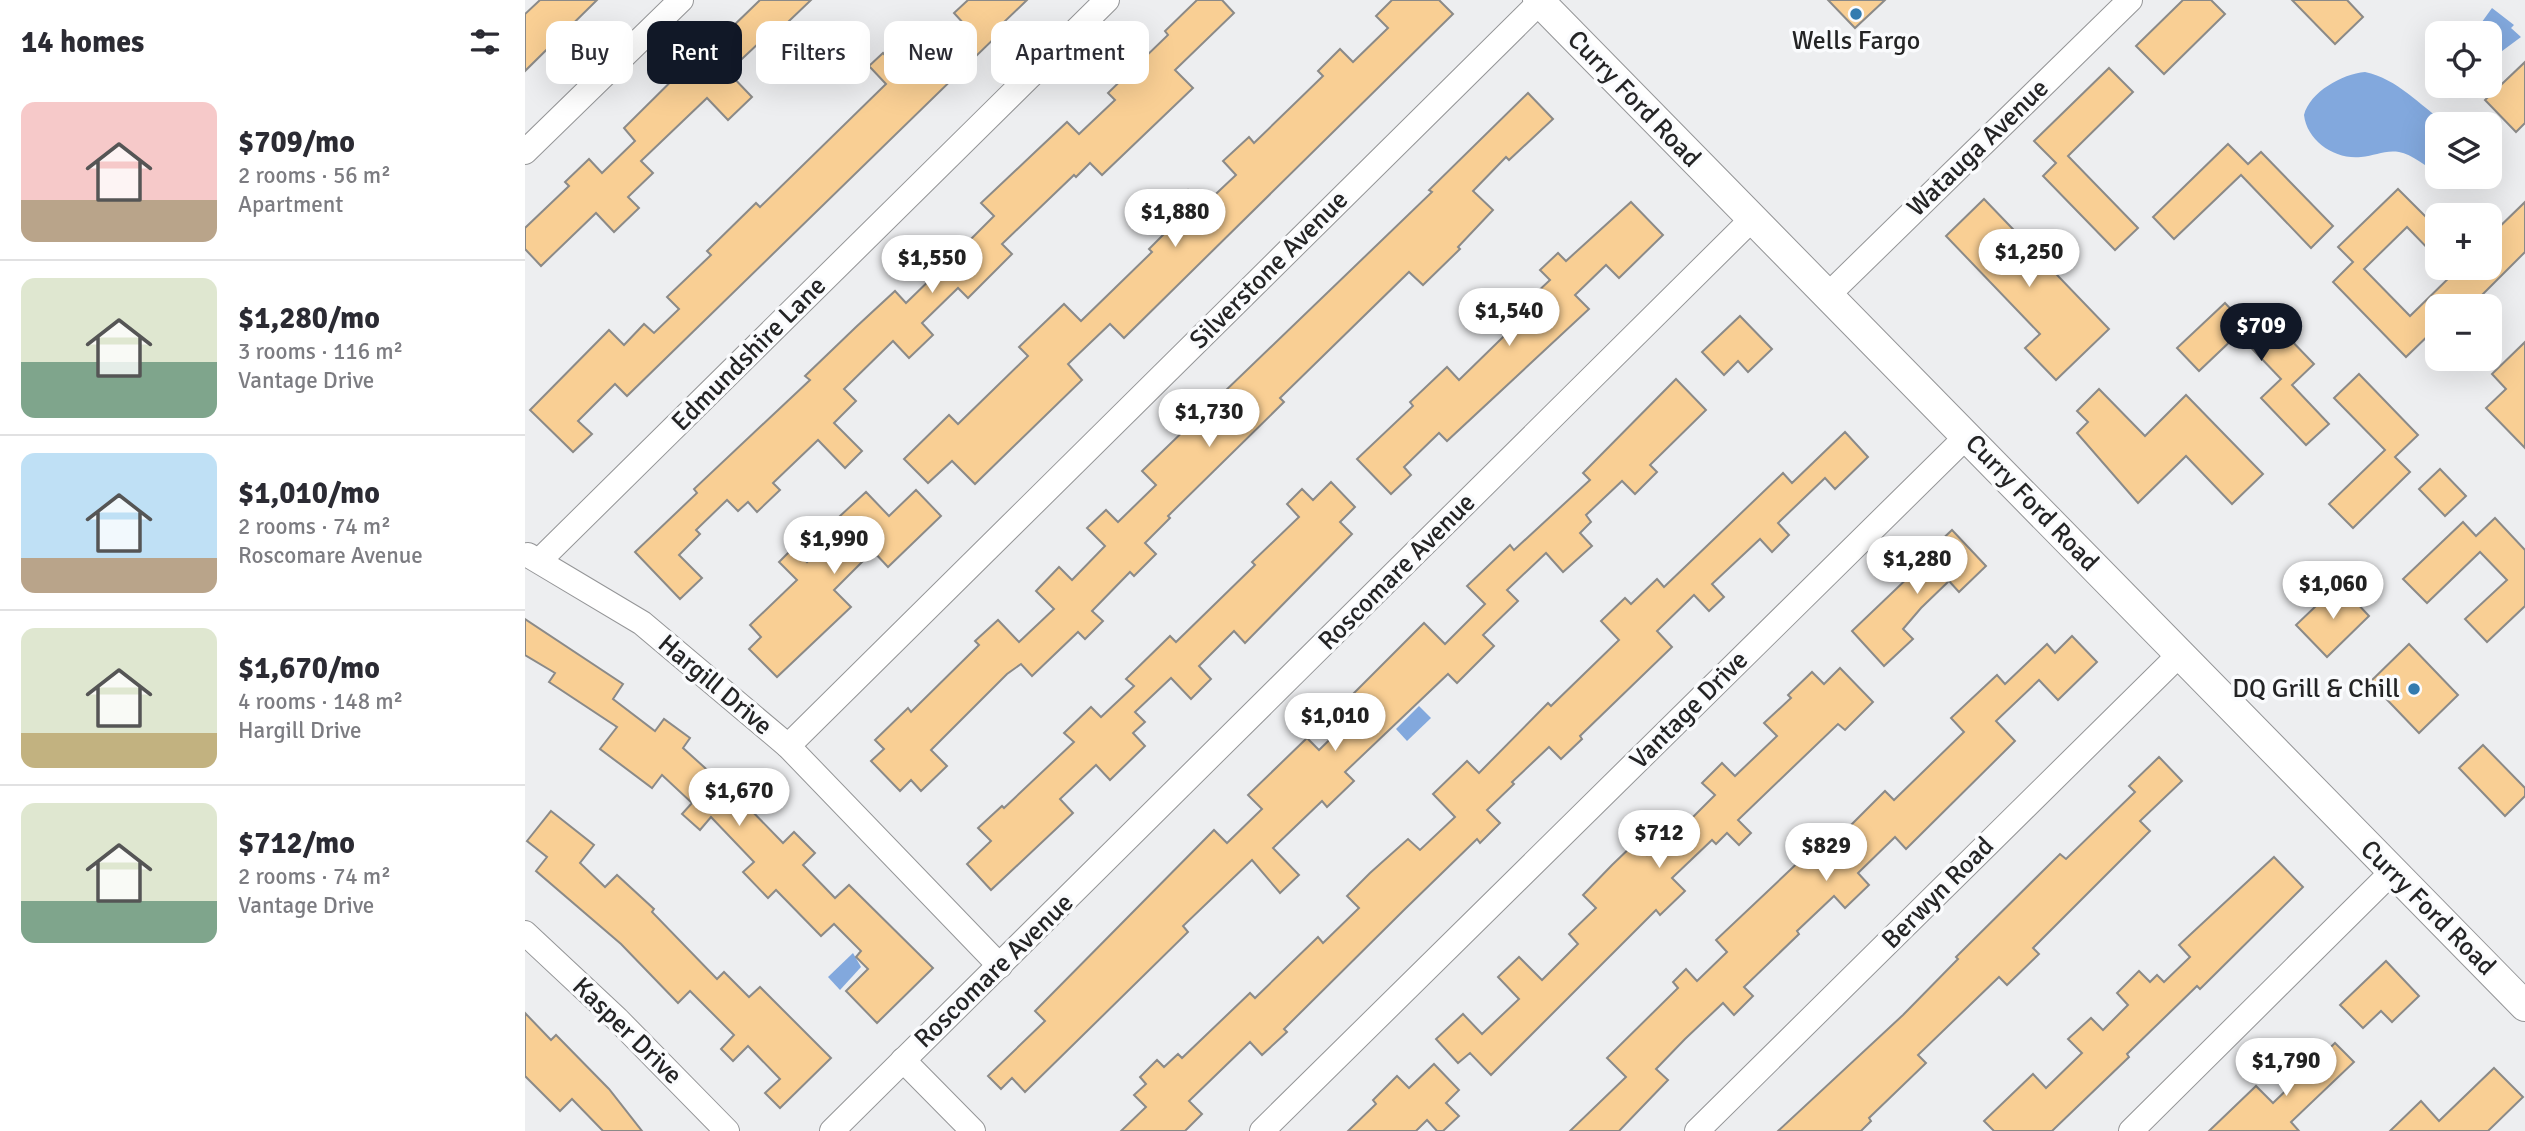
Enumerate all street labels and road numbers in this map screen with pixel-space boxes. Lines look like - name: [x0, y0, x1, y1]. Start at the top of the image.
- street label: Curry Ford Road: [1561, 24, 1707, 174]
- street label: Watauga Avenue: [1901, 72, 2055, 224]
- street label: Silverstone Avenue: [1183, 184, 1355, 356]
- street label: Edmundshire Lane: [665, 270, 833, 438]
- street label: Curry Ford Road: [1959, 428, 2105, 578]
- street label: Roscomare Avenue: [1312, 487, 1482, 657]
- street label: Hargill Drive: [651, 628, 779, 742]
- street label: Vantage Drive: [1623, 644, 1755, 776]
- street label: Berwyn Road: [1875, 830, 2001, 956]
- street label: Curry Ford Road: [2354, 834, 2502, 982]
- street label: Roscomare Avenue: [908, 887, 1080, 1055]
- street label: Kasper Drive: [565, 971, 689, 1091]

